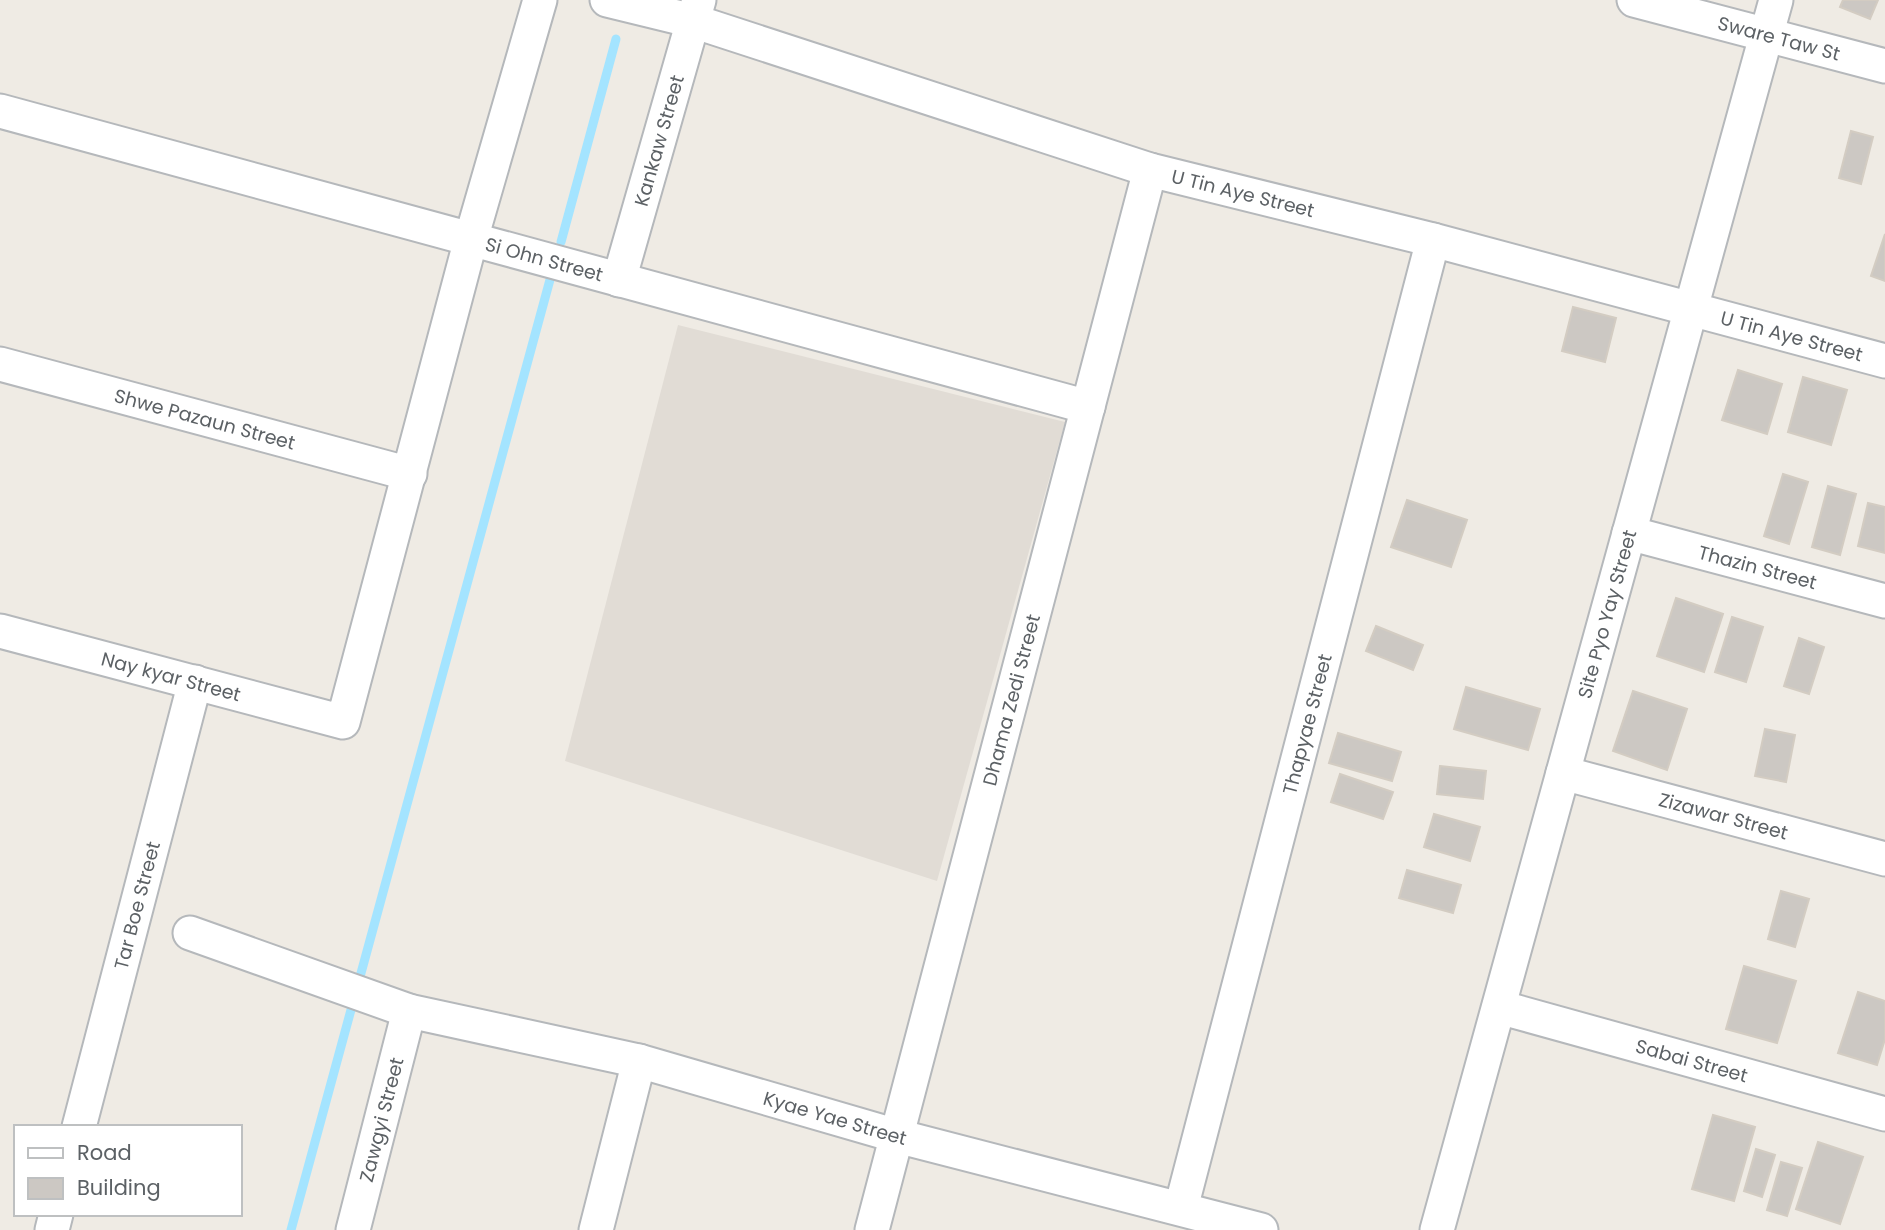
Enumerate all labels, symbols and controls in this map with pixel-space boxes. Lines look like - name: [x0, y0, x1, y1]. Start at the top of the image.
- street label: Sware Taw St: [1715, 9, 1843, 67]
- street label: Kankaw Street: [627, 72, 690, 209]
- street label: U Tin Aye Street: [1169, 162, 1317, 224]
- street label: Si Ohn Street: [482, 230, 606, 288]
- street label: U Tin Aye Street: [1718, 304, 1866, 368]
- street label: Shwe Pazaun Street: [111, 382, 298, 456]
- street label: Site Pyo Yay Street: [1571, 526, 1643, 701]
- street label: Thazin Street: [1695, 538, 1820, 596]
- street label: Dhama Zedi Street: [976, 611, 1046, 789]
- street label: Nay kyar Street: [98, 645, 244, 708]
- street label: Thapyae Street: [1276, 651, 1338, 797]
- street label: Zizawar Street: [1656, 786, 1791, 846]
- street label: Tar Boe Street: [107, 838, 166, 973]
- street label: Sabai Street: [1633, 1032, 1751, 1089]
- street label: Zawgyi Street: [352, 1054, 410, 1185]
- street label: Kyae Yae Street: [760, 1084, 910, 1151]
- legend: [14, 1125, 242, 1216]
- text: Road: [77, 1138, 132, 1167]
- text: Building: [77, 1173, 161, 1202]

